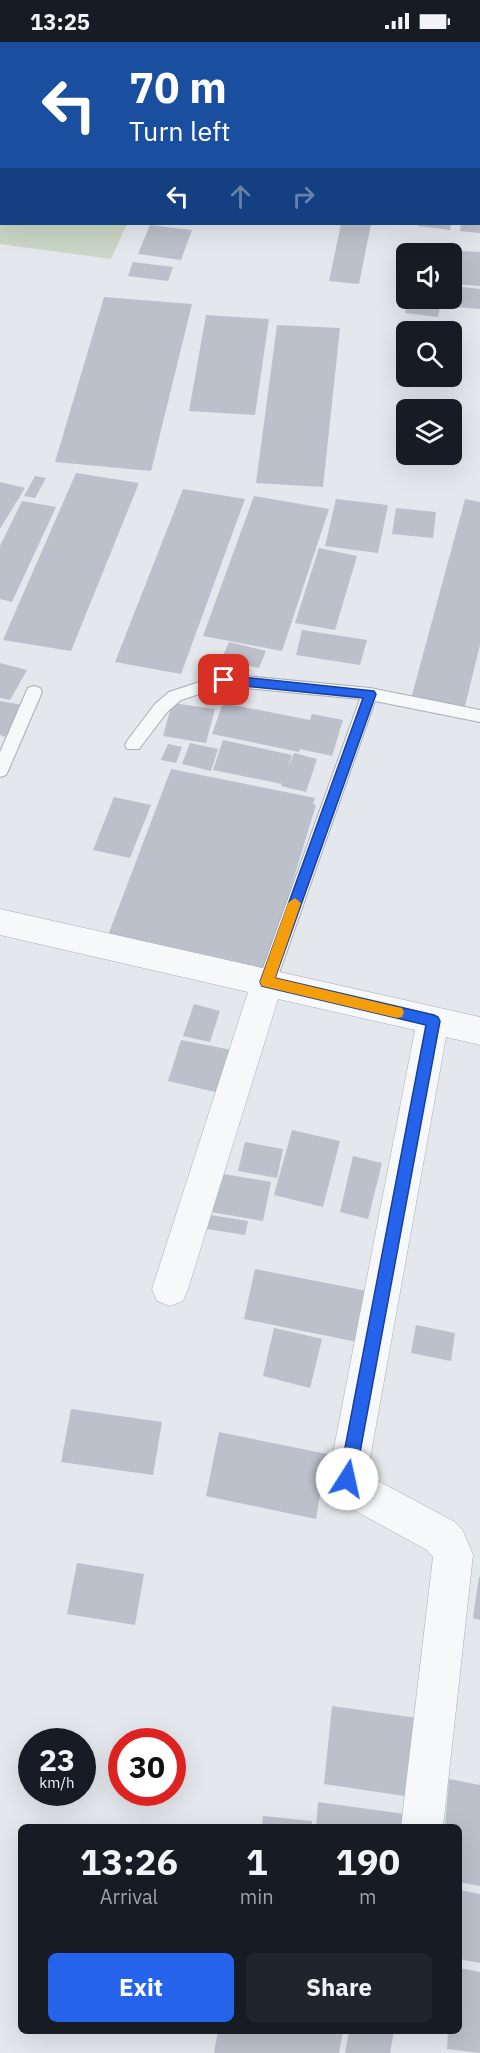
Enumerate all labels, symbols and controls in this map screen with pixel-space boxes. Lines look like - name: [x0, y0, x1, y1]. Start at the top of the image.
- text: 13:25: [30, 7, 90, 36]
- text: 70 m: [129, 60, 227, 115]
- icon: left: [30, 66, 108, 144]
- text: Turn left: [129, 113, 230, 148]
- icon: left: [161, 180, 194, 213]
- icon: ahead: [224, 180, 257, 213]
- icon: right: [287, 180, 320, 213]
- map controls: [396, 243, 462, 465]
- button: sound: [396, 243, 462, 309]
- button: search: [396, 321, 462, 387]
- button: layers: [396, 399, 462, 465]
- pin: [198, 654, 249, 705]
- icon: arrive: [207, 663, 240, 696]
- position arrow: [315, 1447, 379, 1511]
- speed limit sign: 30: [108, 1728, 186, 1806]
- text: 23: [39, 1740, 75, 1779]
- text: km/h: [39, 1773, 75, 1792]
- text: 13:26: [80, 1838, 178, 1885]
- text: 1: [246, 1838, 268, 1885]
- text: 190: [335, 1838, 400, 1885]
- text: Arrival: [100, 1883, 158, 1910]
- text: min: [240, 1883, 274, 1910]
- text: m: [359, 1883, 377, 1910]
- button: Exit: [48, 1953, 234, 2022]
- button: Share: [246, 1953, 432, 2022]

